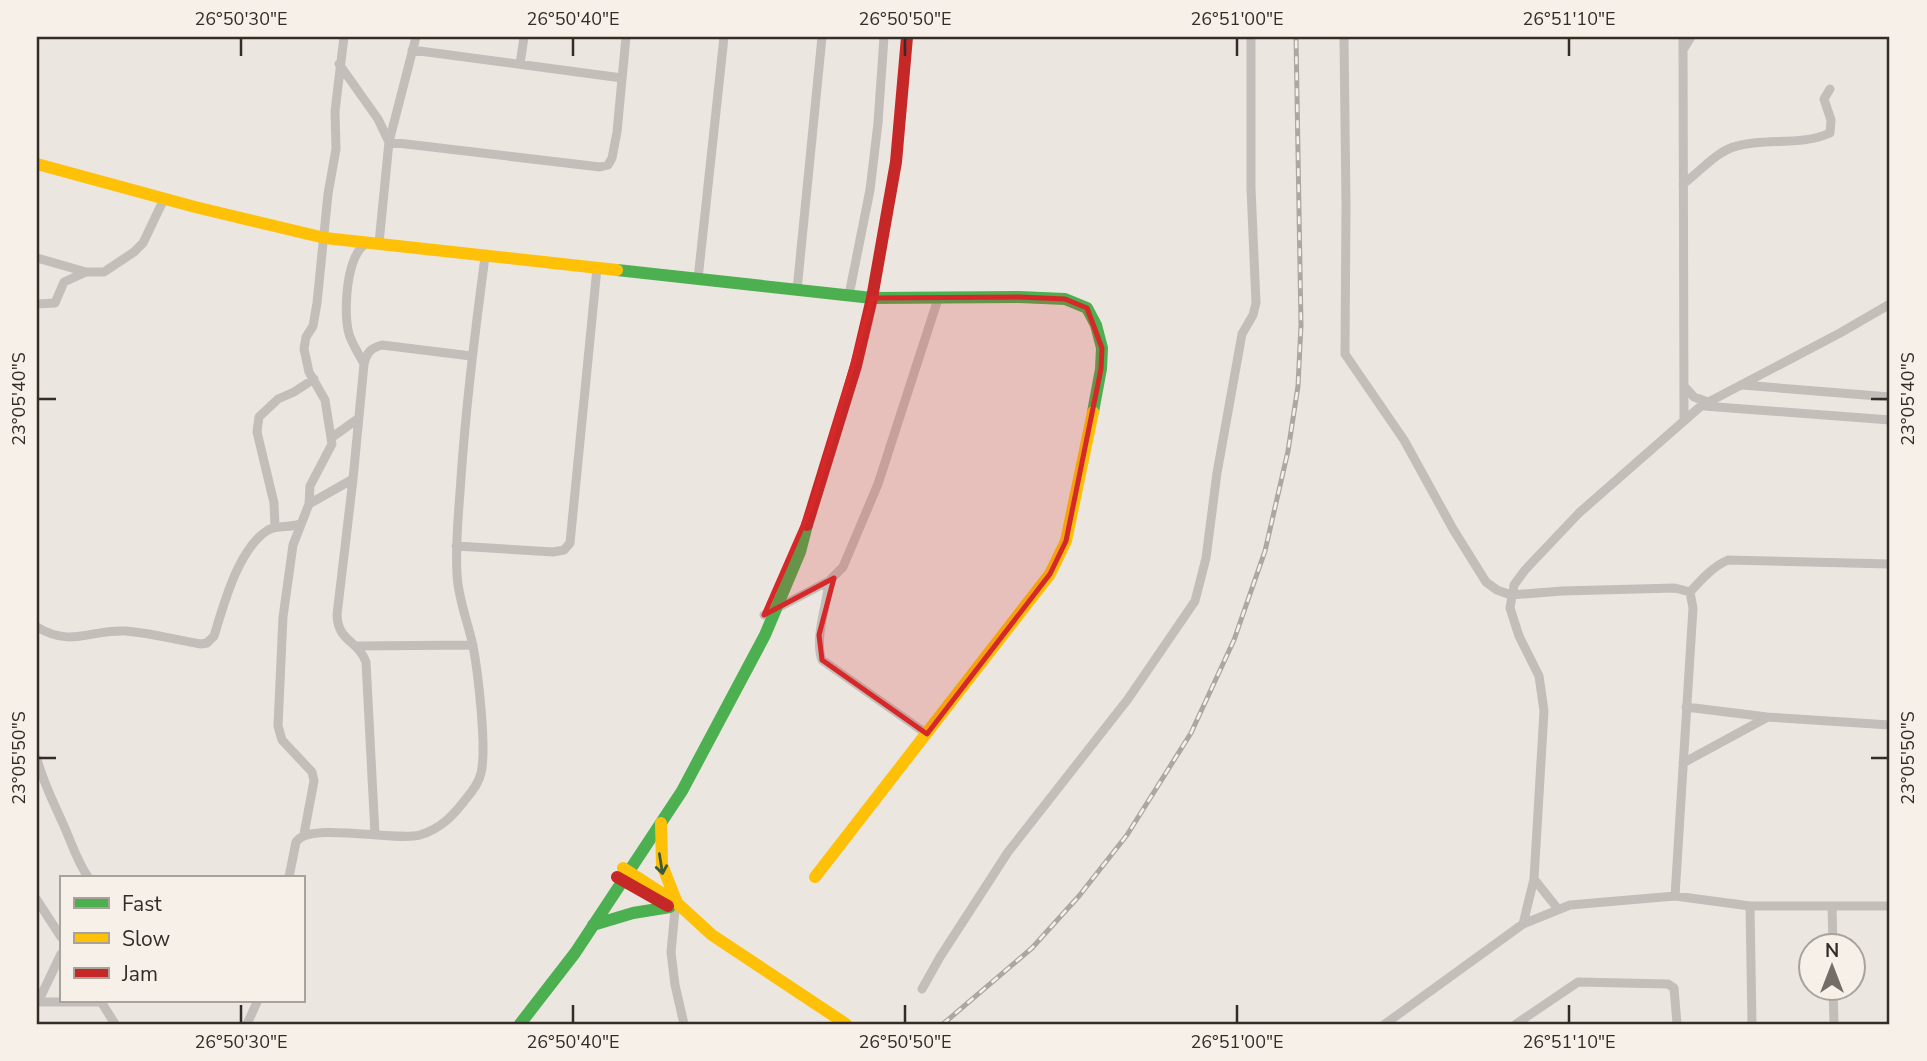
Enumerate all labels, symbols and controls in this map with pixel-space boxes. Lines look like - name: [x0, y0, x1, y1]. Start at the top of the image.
- text: 26°50'30"E: [195, 7, 288, 31]
- text: 26°50'40"E: [527, 7, 620, 31]
- text: 26°50'50"E: [859, 7, 952, 31]
- text: 26°51'00"E: [1191, 7, 1284, 31]
- text: 26°51'10"E: [1523, 7, 1616, 31]
- text: 23°05'40"S: [7, 352, 31, 446]
- text: 23°05'40"S: [1896, 352, 1920, 446]
- text: 23°05'50"S: [7, 711, 31, 805]
- text: 23°05'50"S: [1896, 711, 1920, 805]
- one-way arrow: [655, 852, 668, 875]
- legend: [60, 876, 304, 1002]
- text: Fast: [122, 890, 162, 918]
- text: Slow: [122, 925, 171, 953]
- north arrow: [1798, 932, 1868, 1002]
- text: N: [1825, 938, 1839, 964]
- text: Jam: [121, 960, 158, 988]
- text: 26°50'30"E: [195, 1030, 288, 1054]
- text: 26°50'40"E: [527, 1030, 620, 1054]
- text: 26°50'50"E: [859, 1030, 952, 1054]
- text: 26°51'00"E: [1191, 1030, 1284, 1054]
- text: 26°51'10"E: [1523, 1030, 1616, 1054]

